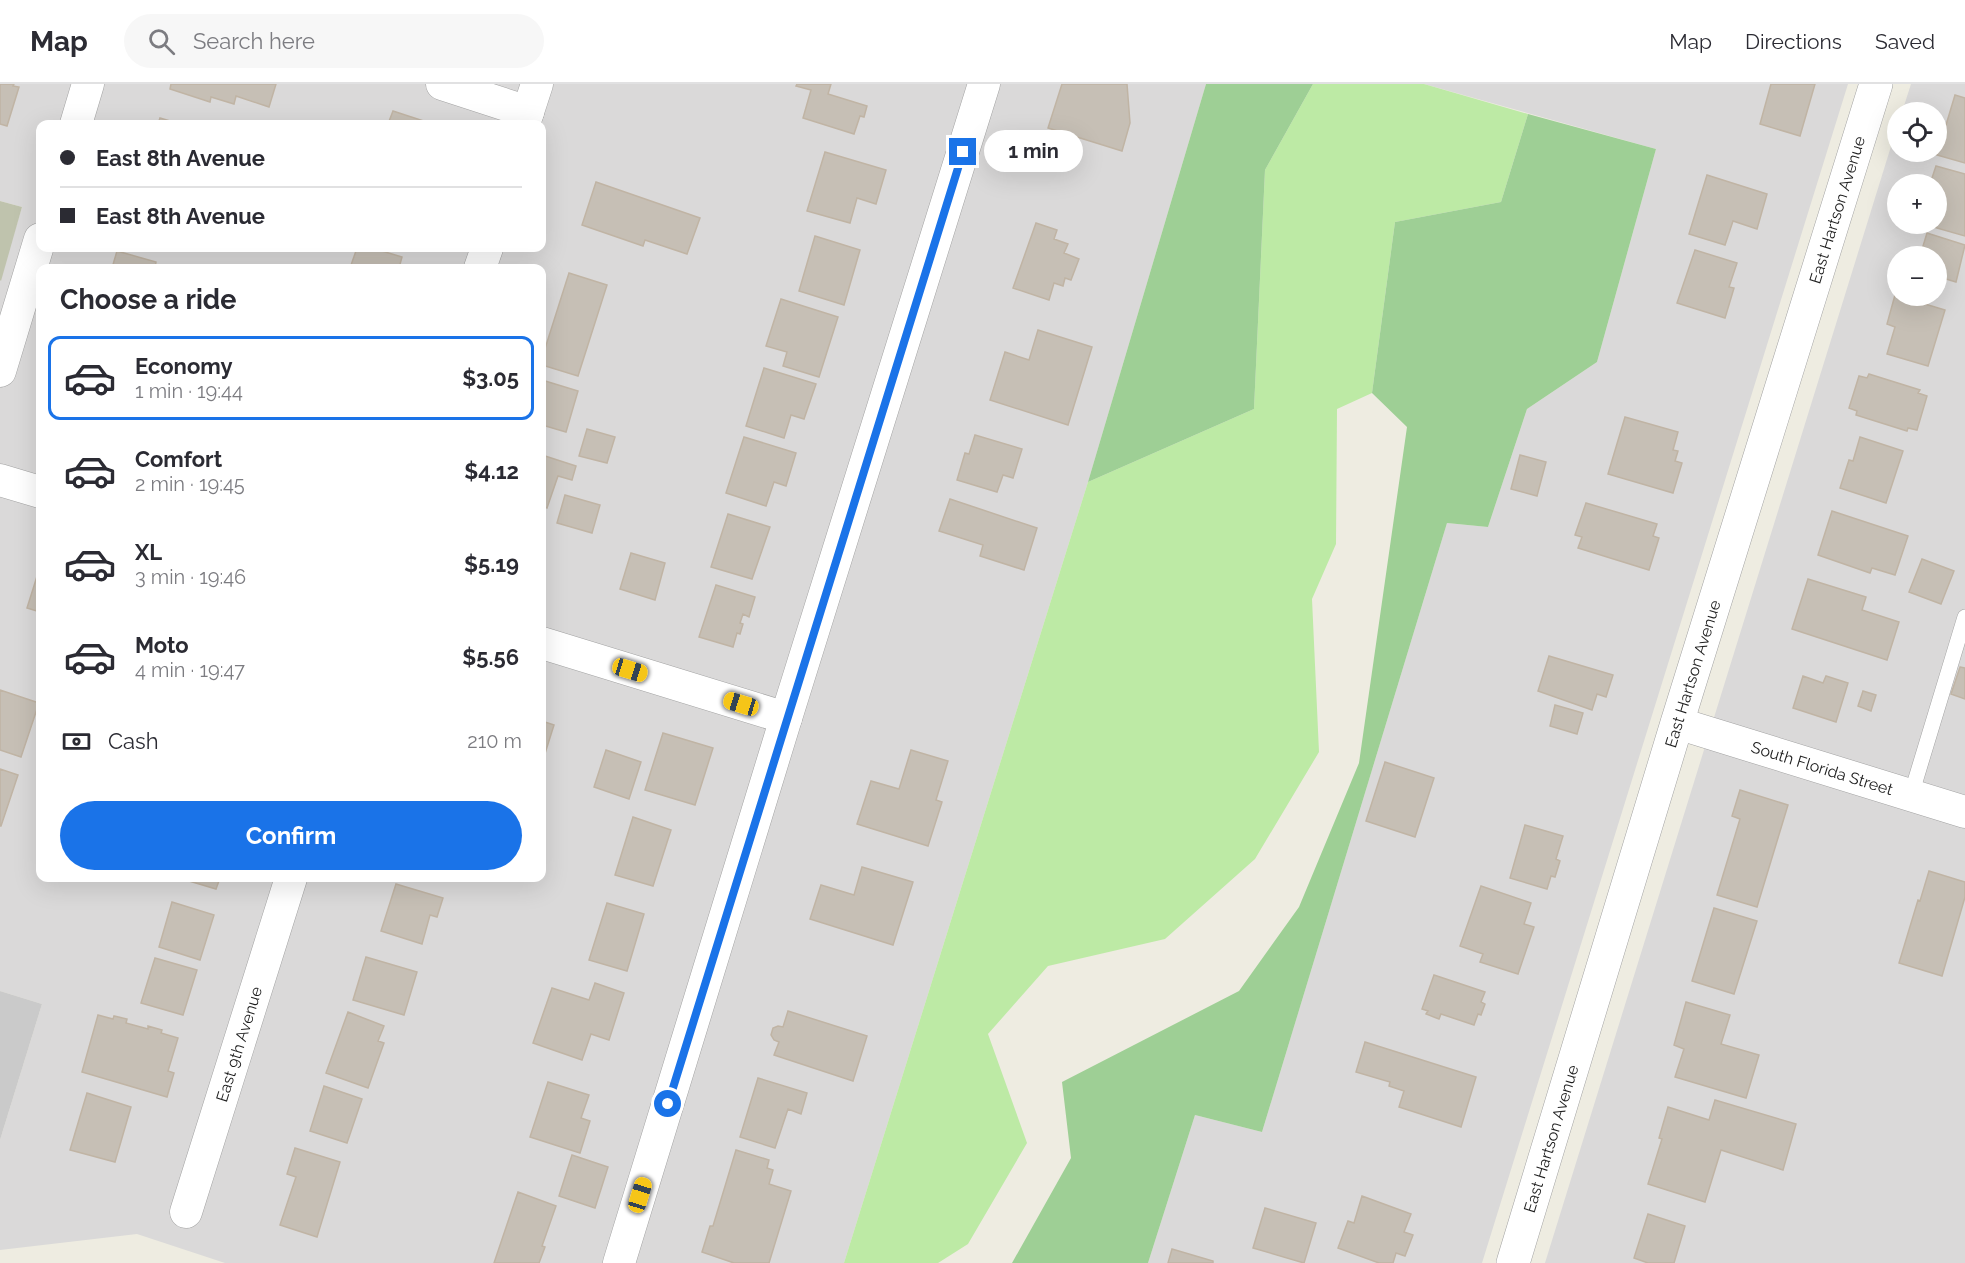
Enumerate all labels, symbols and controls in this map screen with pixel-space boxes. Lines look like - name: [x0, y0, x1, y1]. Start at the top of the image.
- search box: [124, 14, 544, 68]
- text: Map: [30, 25, 88, 58]
- icon: search: [145, 25, 178, 58]
- text: Search here: [193, 28, 315, 54]
- text: Map: [1669, 29, 1712, 54]
- text: Directions: [1745, 29, 1842, 54]
- text: Saved: [1875, 29, 1935, 54]
- map controls: [1887, 102, 1947, 306]
- button: locate: [1887, 102, 1947, 162]
- callout: 1 min: [984, 131, 1083, 173]
- street label: East Hartson Avenue: [1805, 134, 1869, 286]
- route end: [949, 138, 976, 165]
- text: 1 min: [1008, 139, 1059, 163]
- text: East 8th Avenue: [96, 145, 265, 171]
- button: +: [1887, 174, 1947, 234]
- text: East 8th Avenue: [96, 203, 265, 229]
- button: −: [1887, 246, 1947, 306]
- text: Choose a ride: [60, 284, 236, 315]
- icon: car: [63, 351, 117, 405]
- text: Economy: [135, 353, 233, 379]
- text: $3.05: [462, 365, 519, 391]
- text: 1 min · 19:44: [135, 379, 243, 403]
- icon: car: [63, 444, 117, 498]
- text: Comfort: [135, 446, 222, 472]
- text: $4.12: [464, 458, 519, 484]
- text: 2 min · 19:45: [135, 472, 245, 496]
- icon: car: [63, 537, 117, 591]
- text: XL: [135, 539, 162, 565]
- text: $5.19: [464, 551, 519, 577]
- text: 3 min · 19:46: [135, 565, 246, 589]
- street label: East Hartson Avenue: [1661, 598, 1724, 750]
- icon: car: [63, 630, 117, 684]
- text: Moto: [135, 632, 189, 658]
- text: $5.56: [462, 644, 519, 670]
- car: [610, 656, 650, 684]
- text: 4 min · 19:47: [135, 658, 245, 682]
- car: [721, 690, 761, 718]
- icon: cash: [60, 725, 93, 758]
- text: Cash: [108, 728, 159, 754]
- text: 210 m: [467, 729, 522, 753]
- street label: South Florida Street: [1749, 737, 1896, 799]
- button: Confirm: [60, 801, 522, 870]
- street label: East 9th Avenue: [212, 984, 266, 1104]
- street label: East Hartson Avenue: [1519, 1062, 1582, 1215]
- route start: [654, 1090, 681, 1117]
- car: [626, 1175, 654, 1215]

